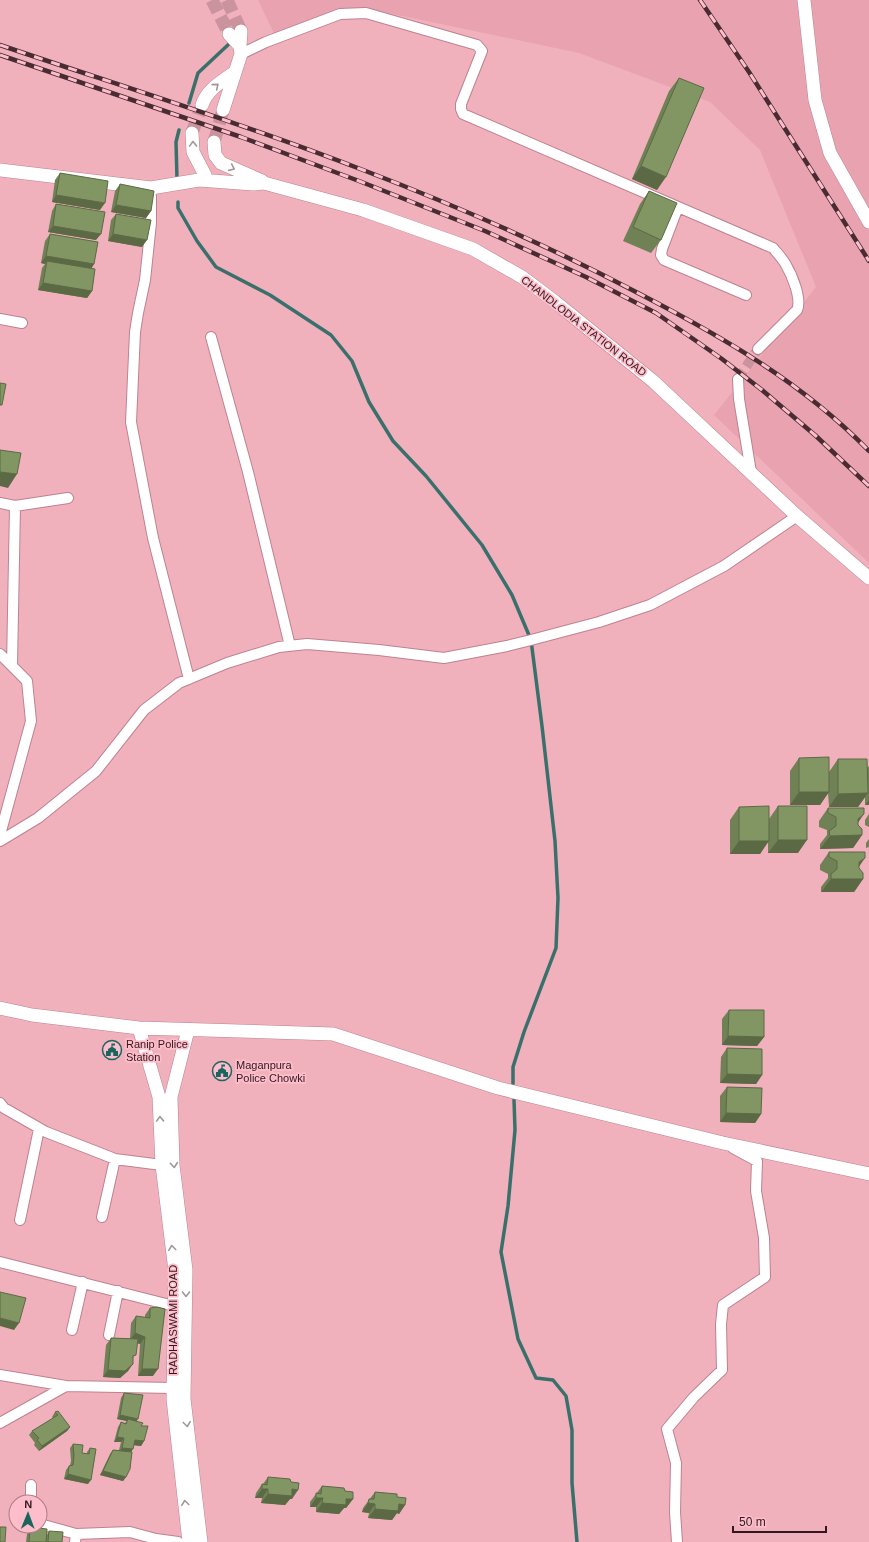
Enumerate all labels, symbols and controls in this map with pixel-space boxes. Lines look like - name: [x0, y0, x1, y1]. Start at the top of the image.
- one-way arrow: [211, 84, 219, 91]
- one-way arrow: [188, 141, 197, 147]
- one-way arrow: [227, 163, 235, 171]
- street label: CHANDLODIA STATION ROAD: [519, 273, 649, 379]
- place label: Ranip Police Station: [126, 1038, 188, 1063]
- public building icon: Ranip Police Station: [101, 1039, 123, 1061]
- place label: Maganpura Police Chowki: [236, 1059, 305, 1084]
- public building icon: Maganpura Police Chowki: [211, 1060, 233, 1082]
- one-way arrow: [156, 1116, 164, 1122]
- one-way arrow: [169, 1162, 178, 1168]
- one-way arrow: [168, 1245, 177, 1251]
- street label: RADHASWAMI ROAD: [167, 1265, 179, 1375]
- one-way arrow: [182, 1291, 190, 1297]
- one-way arrow: [183, 1421, 192, 1427]
- north arrow: [8, 1494, 48, 1534]
- text: N: [24, 1498, 32, 1510]
- one-way arrow: [181, 1500, 190, 1506]
- scale bar: [733, 1508, 826, 1534]
- text: 50 m: [739, 1515, 766, 1529]

